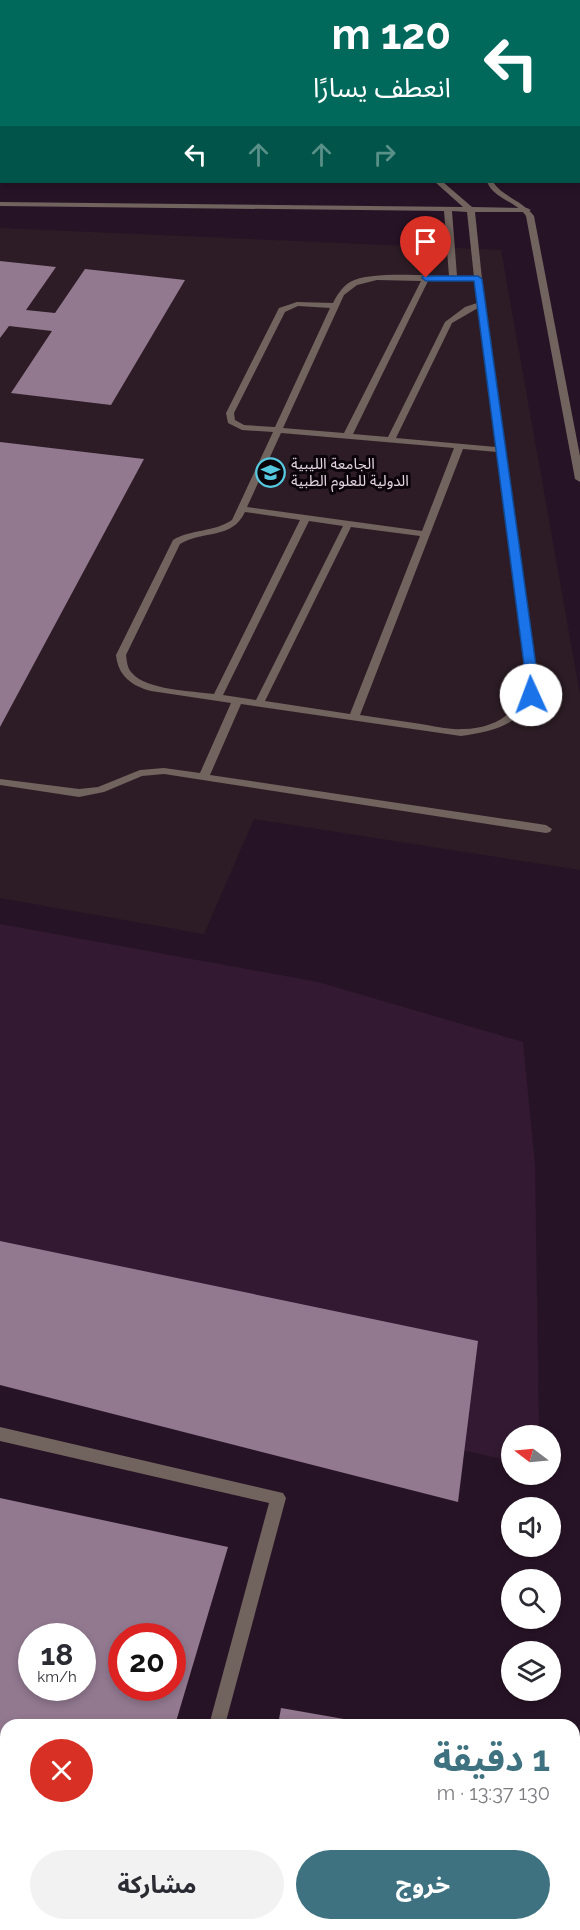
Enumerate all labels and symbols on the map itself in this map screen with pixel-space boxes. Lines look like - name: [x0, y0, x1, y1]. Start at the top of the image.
- pin: [400, 216, 451, 278]
- place label: الجامعة الليبية الدولية للعلوم الطبية: [291, 455, 409, 492]
- school or university icon: الجامعة الليبية الدولية للعلوم الطبية: [254, 457, 286, 489]
- position arrow: [499, 663, 563, 727]
- north arrow: [501, 1425, 561, 1485]
- speed limit sign: 20: [108, 1623, 186, 1701]

